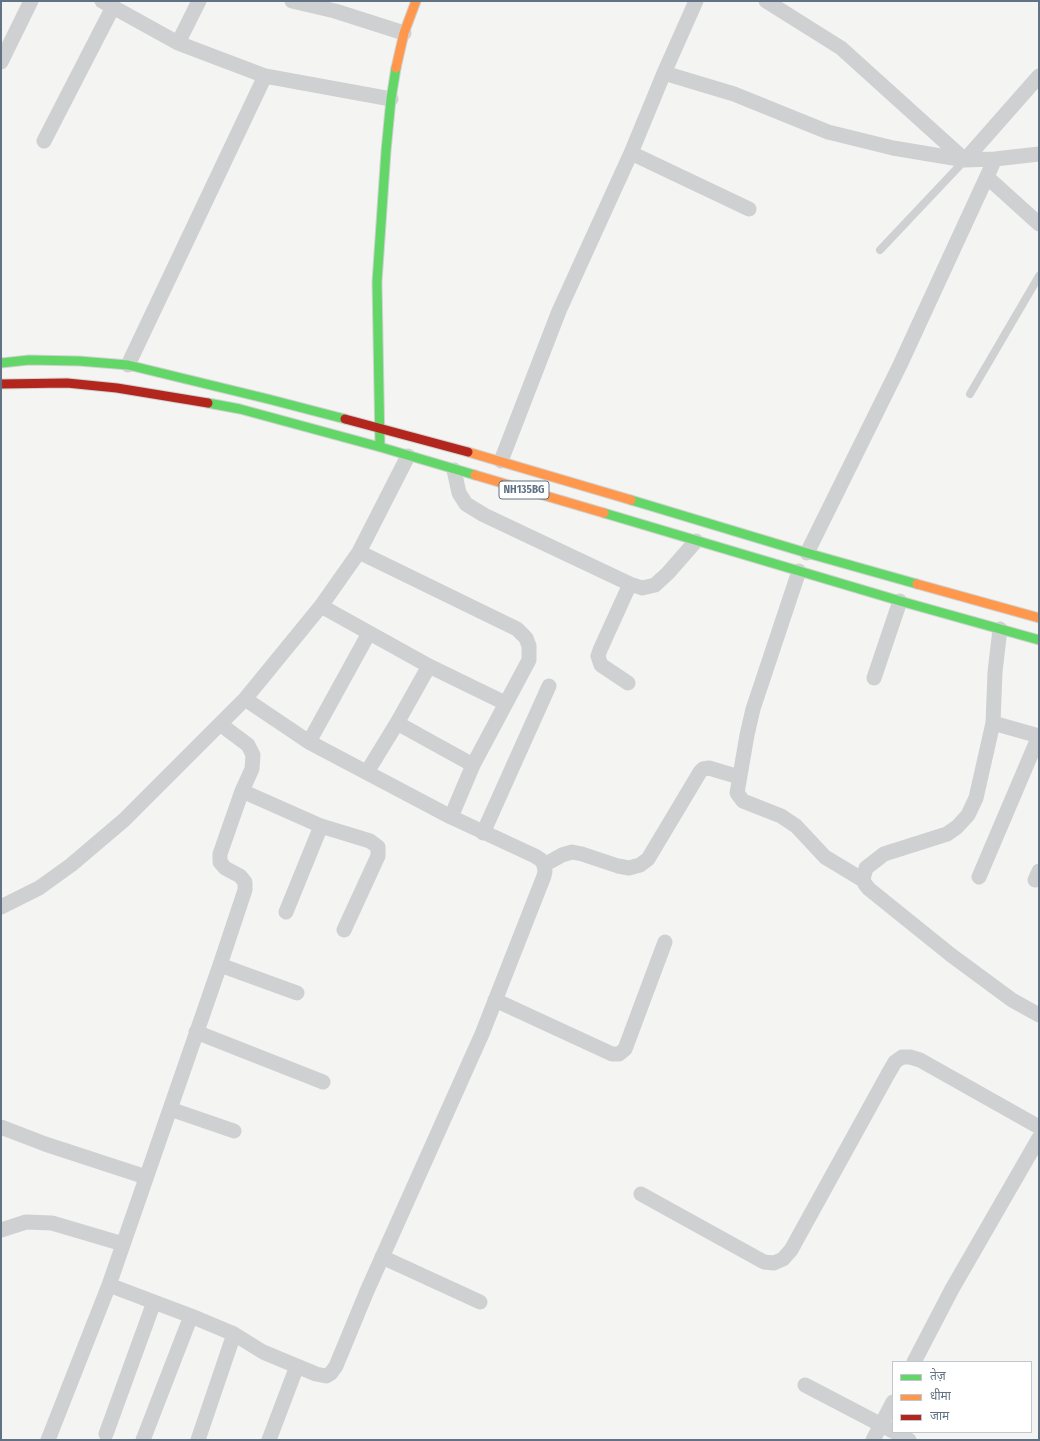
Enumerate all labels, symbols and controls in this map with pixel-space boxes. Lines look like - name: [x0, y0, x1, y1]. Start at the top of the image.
- road number: NH135BG: [499, 481, 549, 499]
- legend: [892, 1361, 1032, 1433]
- text: तेज़: [930, 1369, 946, 1383]
- text: धीमा: [930, 1389, 951, 1403]
- text: जाम: [930, 1409, 949, 1423]

